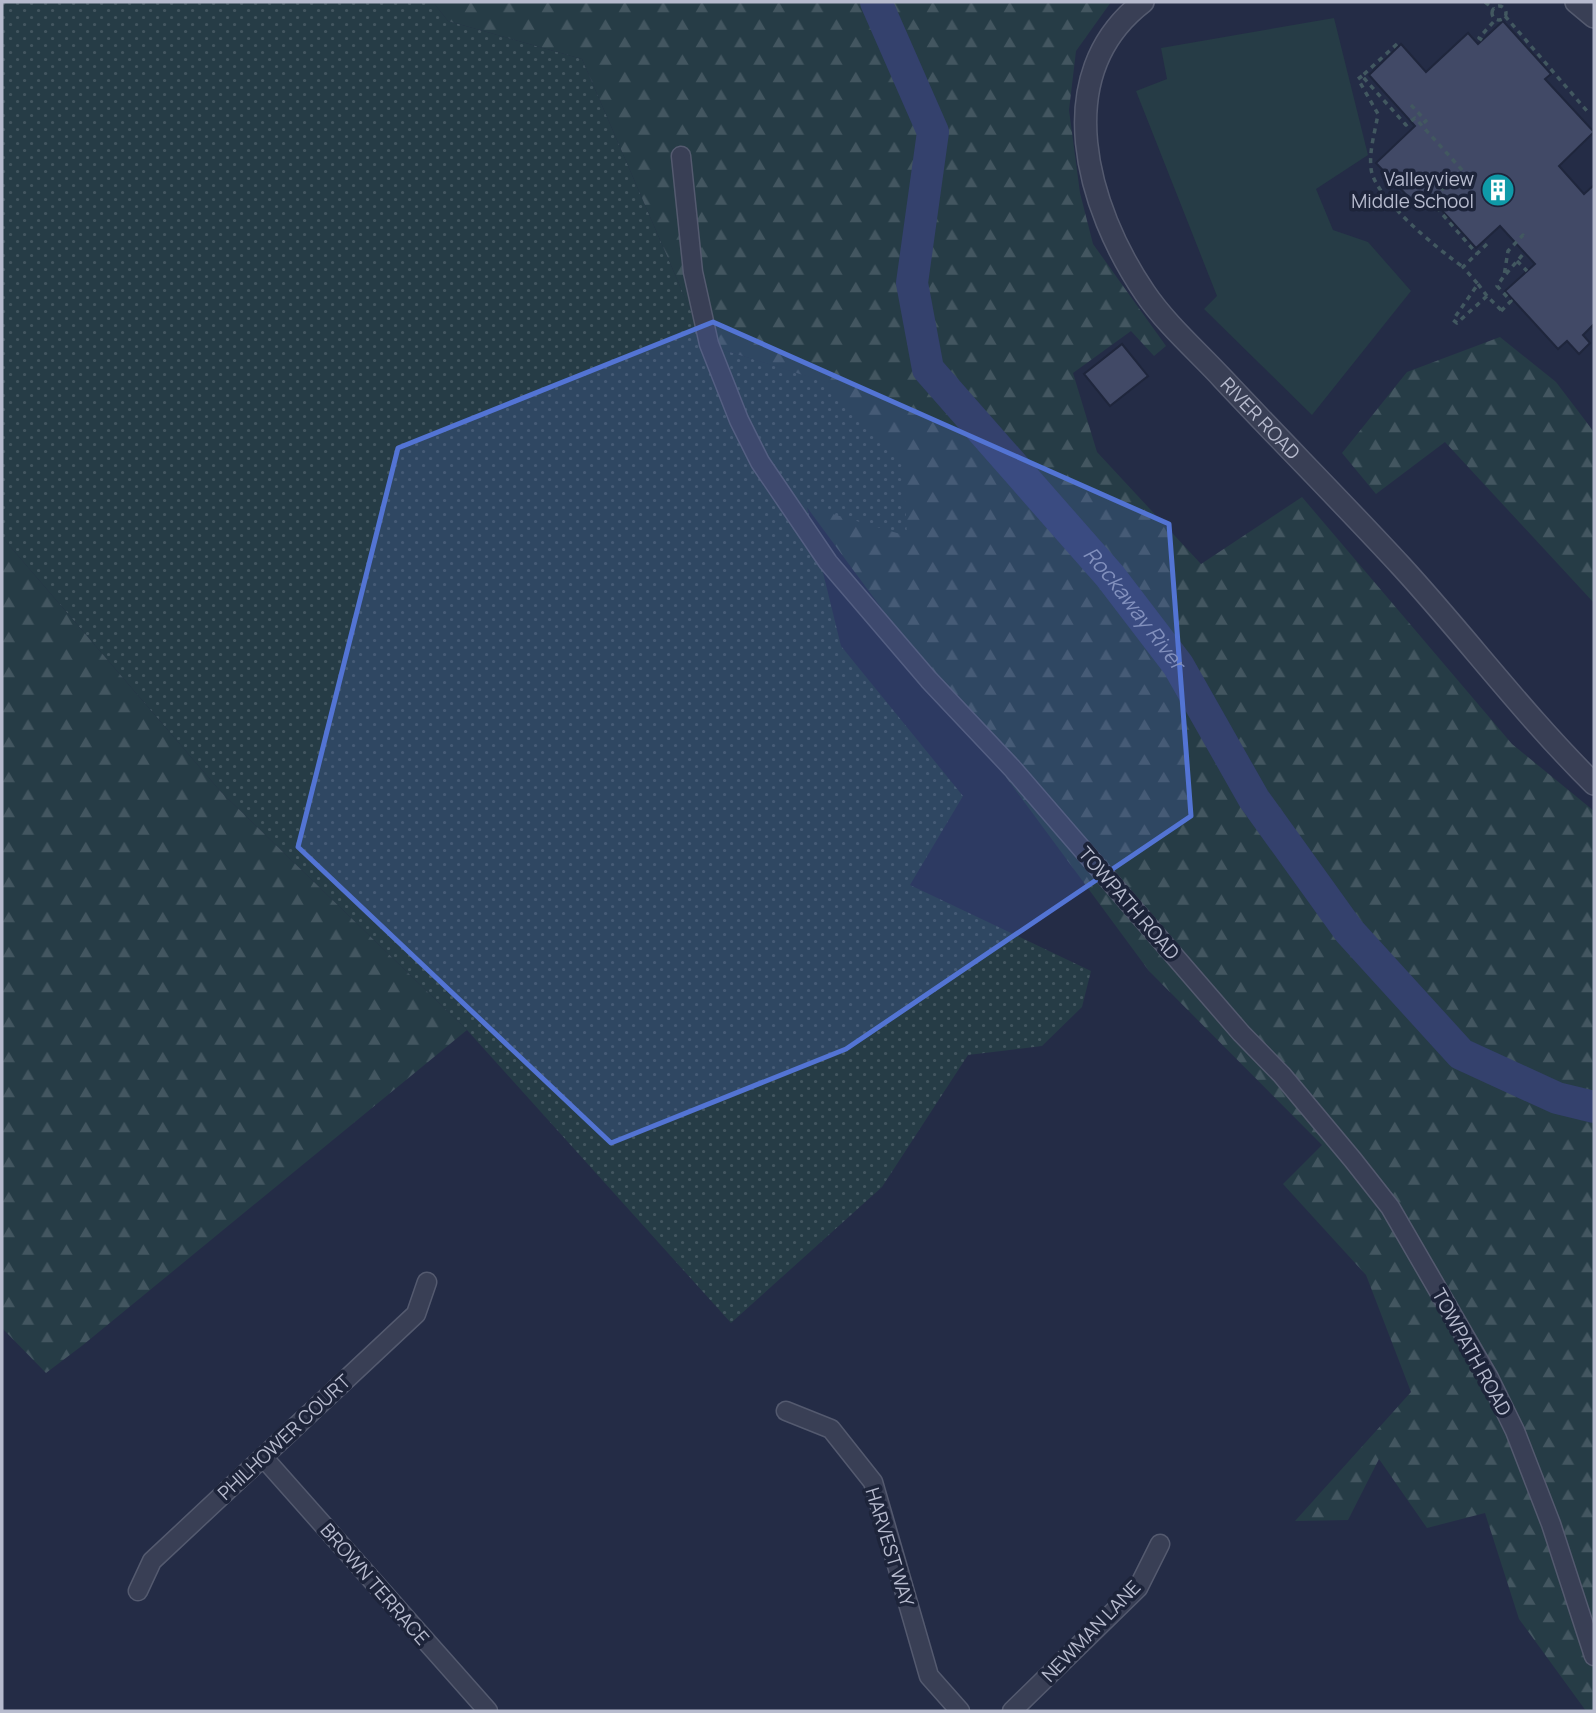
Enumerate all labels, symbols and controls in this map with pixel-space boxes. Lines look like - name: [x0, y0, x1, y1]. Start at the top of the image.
- place label: Valleyview Middle School: [1351, 166, 1474, 214]
- building icon: Valleyview Middle School: [1479, 171, 1517, 209]
- street label: RIVER ROAD: [1215, 371, 1306, 465]
- water label: Rockaway River: [1078, 541, 1193, 677]
- street label: TOWPATH ROAD: [1073, 841, 1185, 965]
- street label: TOWPATH ROAD: [1426, 1284, 1518, 1420]
- street label: PHILHOWER COURT: [212, 1368, 357, 1506]
- street label: HARVEST WAY: [860, 1484, 921, 1610]
- street label: BROWN TERRACE: [315, 1518, 435, 1650]
- street label: NEWMAN LANE: [1036, 1574, 1146, 1688]

